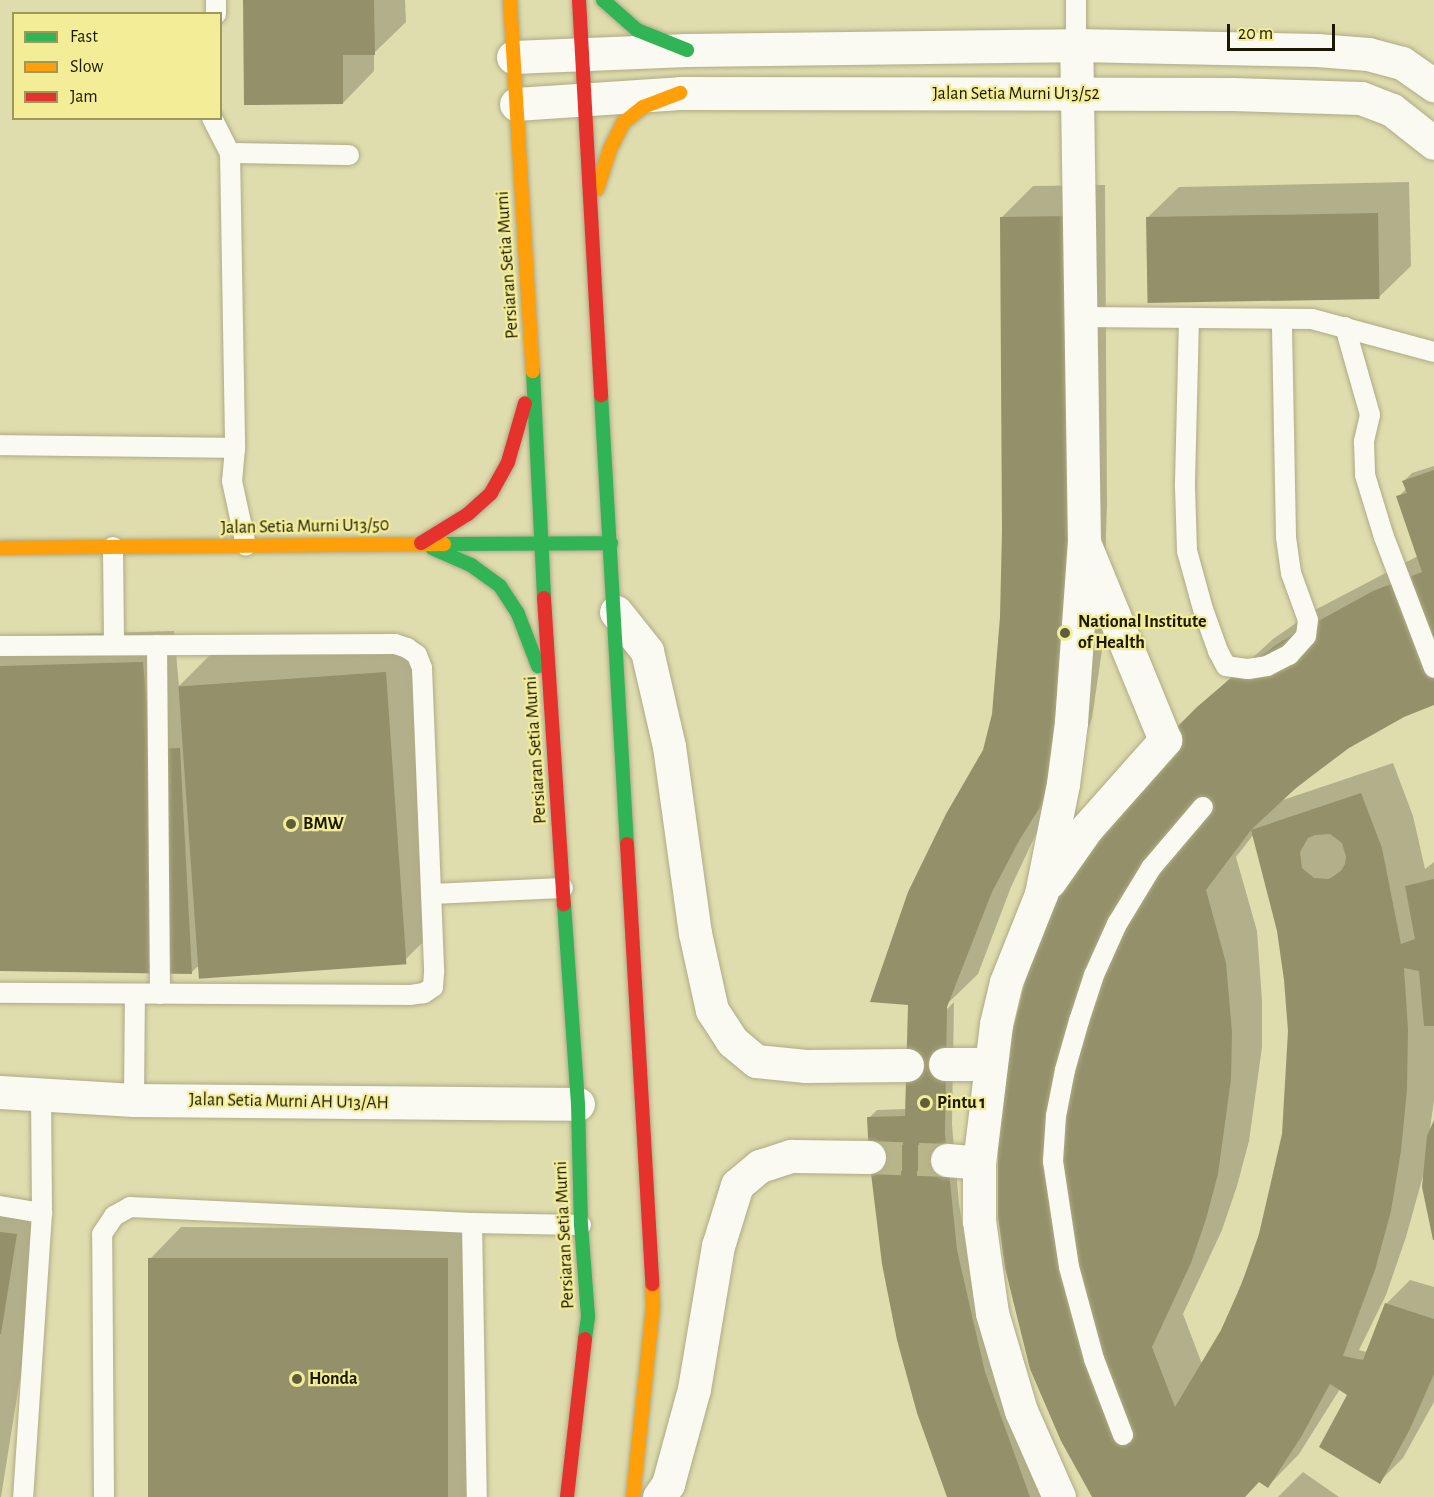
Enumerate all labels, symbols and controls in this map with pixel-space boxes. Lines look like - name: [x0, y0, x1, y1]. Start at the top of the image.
- legend: [12, 12, 222, 120]
- scale bar: [1230, 12, 1338, 50]
- text: 20 m: [1238, 25, 1273, 43]
- text: Fast: [70, 28, 98, 46]
- text: Slow: [70, 58, 103, 76]
- street label: Jalan Setia Murni U13/52: [932, 83, 1100, 105]
- text: Jam: [70, 88, 98, 106]
- street label: Persiaran Setia Murni: [492, 190, 524, 340]
- street label: Jalan Setia Murni U13/50: [221, 515, 389, 539]
- place label: National Institute of Health: [1078, 612, 1206, 654]
- marker: National Institute of Health: [1056, 624, 1074, 642]
- street label: Persiaran Setia Murni: [520, 675, 552, 825]
- place label: BMW: [303, 813, 344, 835]
- marker: BMW: [284, 817, 298, 831]
- street label: Jalan Setia Murni AH U13/AH: [189, 1089, 389, 1115]
- place label: Pintu 1: [937, 1092, 986, 1114]
- marker: Pintu 1: [918, 1096, 932, 1110]
- street label: Persiaran Setia Murni: [550, 1161, 580, 1309]
- place label: Honda: [309, 1368, 358, 1390]
- marker: Honda: [290, 1372, 304, 1386]

